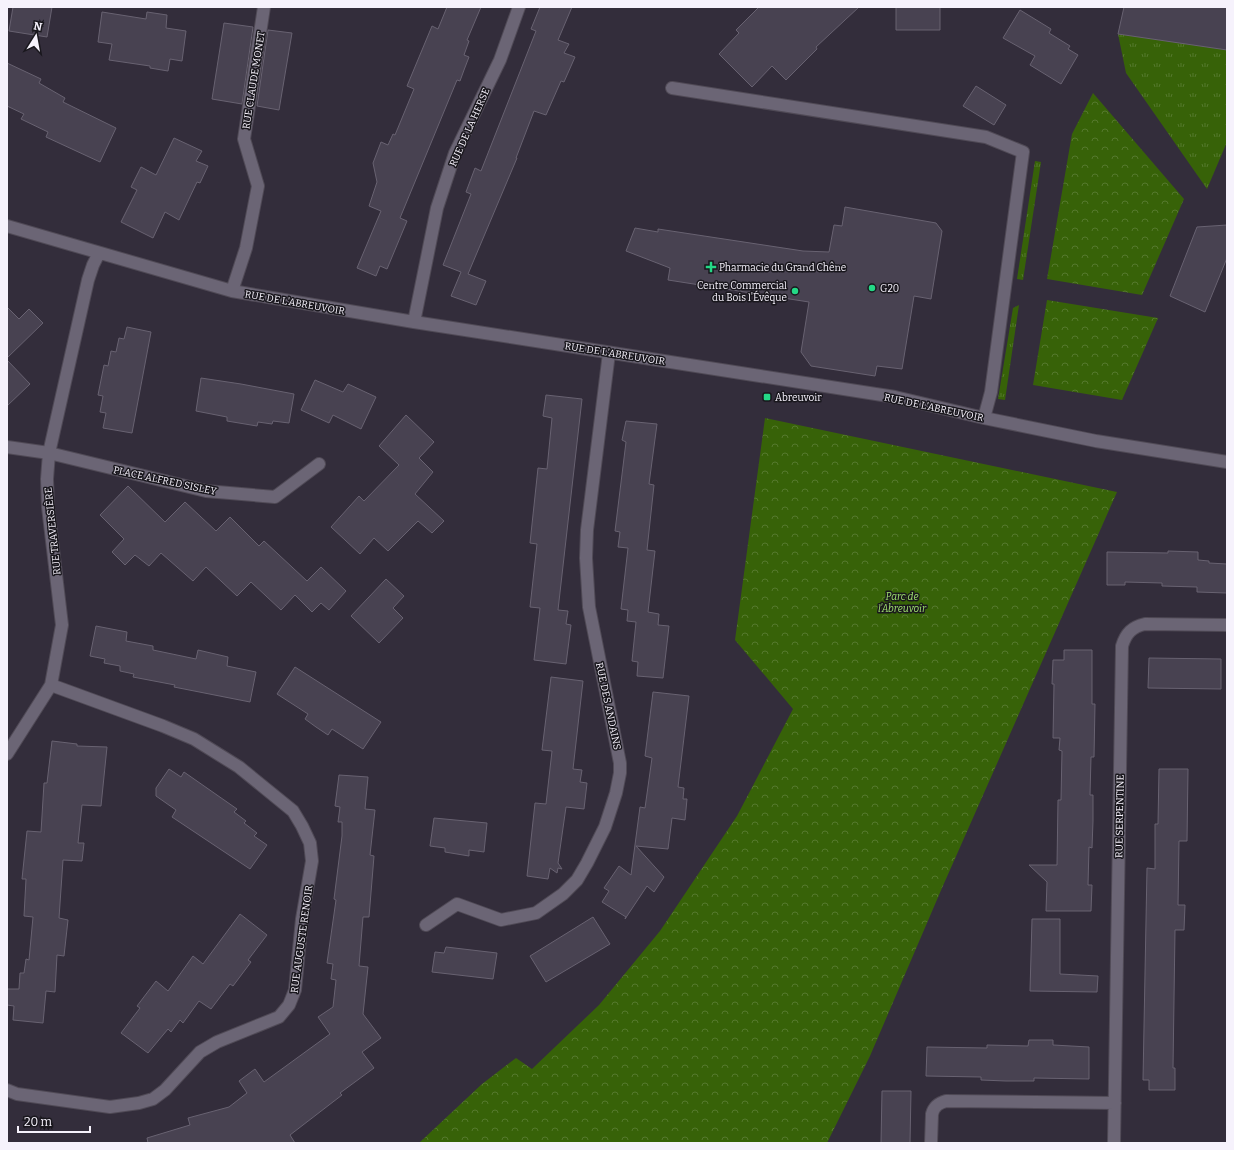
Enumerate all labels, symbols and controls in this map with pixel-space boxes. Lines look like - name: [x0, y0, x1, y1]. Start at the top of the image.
- north arrow: [16, 16, 56, 56]
- text: N: [32, 19, 44, 34]
- street label: RUE CLAUDE MONET: [240, 30, 268, 130]
- street label: RUE DE LA HERSE: [447, 86, 493, 169]
- place label: Pharmacie du Grand Chêne: [719, 261, 846, 274]
- marker: Pharmacie du Grand Chêne: [706, 262, 716, 272]
- place label: Centre Commercial du Bois l'Évêque: [697, 280, 787, 304]
- marker: G20: [867, 283, 877, 293]
- place label: G20: [880, 283, 899, 295]
- marker: Centre Commercial du Bois l'Évêque: [790, 286, 800, 296]
- street label: RUE DE L'ABREUVOIR: [244, 288, 346, 318]
- street label: RUE DE L'ABREUVOIR: [564, 340, 666, 368]
- marker: Abreuvoir: [762, 392, 772, 402]
- place label: Abreuvoir: [775, 392, 822, 404]
- street label: RUE DE L'ABREUVOIR: [883, 392, 985, 424]
- street label: PLACE ALFRED SISLEY: [112, 464, 218, 498]
- street label: RUE TRAVERSIÈRE: [40, 486, 64, 576]
- park label: Parc de l'Abreuvoir: [878, 591, 927, 615]
- street label: RUE DES ANDAINS: [593, 661, 623, 751]
- street label: RUE SERPENTINE: [1113, 774, 1127, 858]
- street label: RUE AUGUSTE RENOIR: [288, 884, 316, 994]
- scale bar: [18, 1108, 90, 1134]
- text: 20 m: [24, 1115, 53, 1129]

